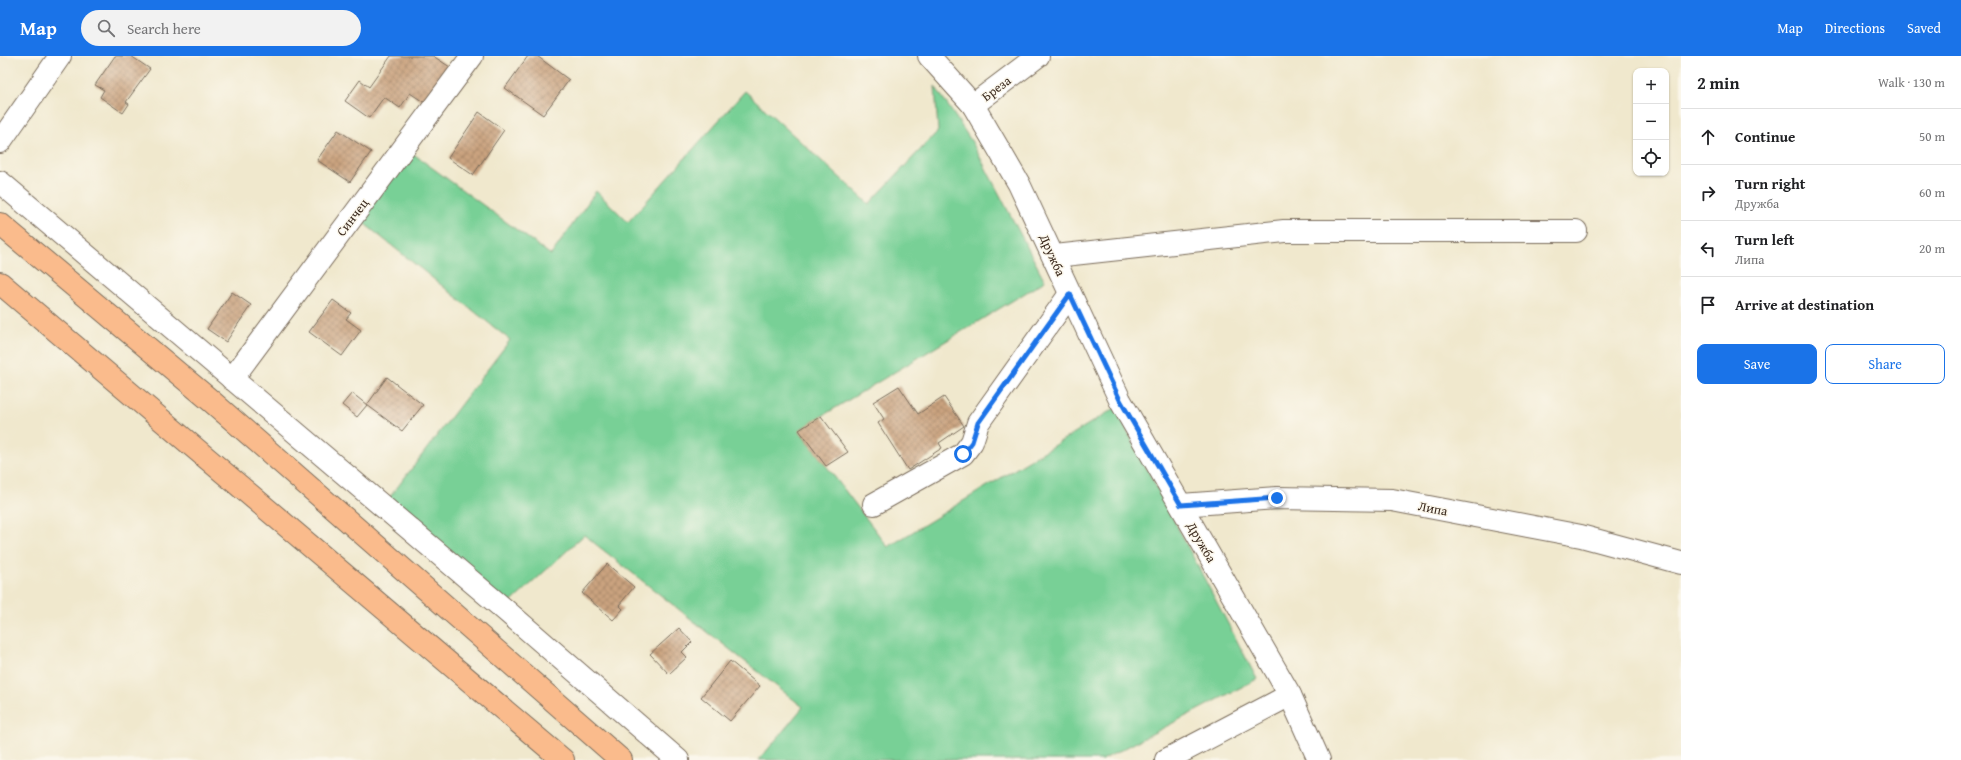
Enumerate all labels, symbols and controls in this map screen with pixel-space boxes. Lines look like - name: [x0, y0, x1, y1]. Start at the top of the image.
- search box: [81, 10, 361, 46]
- text: Map: [20, 14, 57, 42]
- icon: search: [95, 17, 117, 39]
- text: Search here: [127, 18, 201, 39]
- text: Map: [1777, 18, 1803, 38]
- text: Directions: [1825, 18, 1885, 38]
- text: Saved: [1907, 18, 1941, 38]
- map controls: [1633, 68, 1669, 176]
- button: +: [1633, 68, 1669, 104]
- text: 2 min: [1697, 70, 1739, 95]
- street label: Бреза: [978, 71, 1016, 106]
- text: Walk · 130 m: [1878, 73, 1945, 92]
- button: −: [1633, 104, 1669, 140]
- icon: ahead: [1697, 126, 1719, 148]
- text: Continue: [1735, 126, 1796, 147]
- text: 50 m: [1919, 127, 1945, 146]
- button: locate: [1633, 140, 1669, 176]
- text: Turn right: [1735, 173, 1806, 194]
- icon: right: [1697, 182, 1719, 204]
- text: 60 m: [1919, 183, 1945, 202]
- street label: Синчец: [332, 194, 373, 240]
- text: Дружба: [1735, 194, 1779, 213]
- text: Turn left: [1735, 229, 1794, 250]
- street label: Дружба: [1034, 230, 1071, 280]
- icon: left: [1697, 238, 1719, 260]
- text: 20 m: [1919, 239, 1945, 258]
- text: Липа: [1735, 250, 1765, 269]
- icon: arrive: [1697, 294, 1719, 316]
- text: Arrive at destination: [1735, 294, 1874, 315]
- button: Save: [1697, 344, 1817, 384]
- button: Share: [1825, 344, 1945, 384]
- route start: [954, 445, 972, 463]
- route end: [1268, 489, 1286, 507]
- street label: Липа: [1417, 496, 1450, 521]
- street label: Дружба: [1182, 517, 1221, 567]

